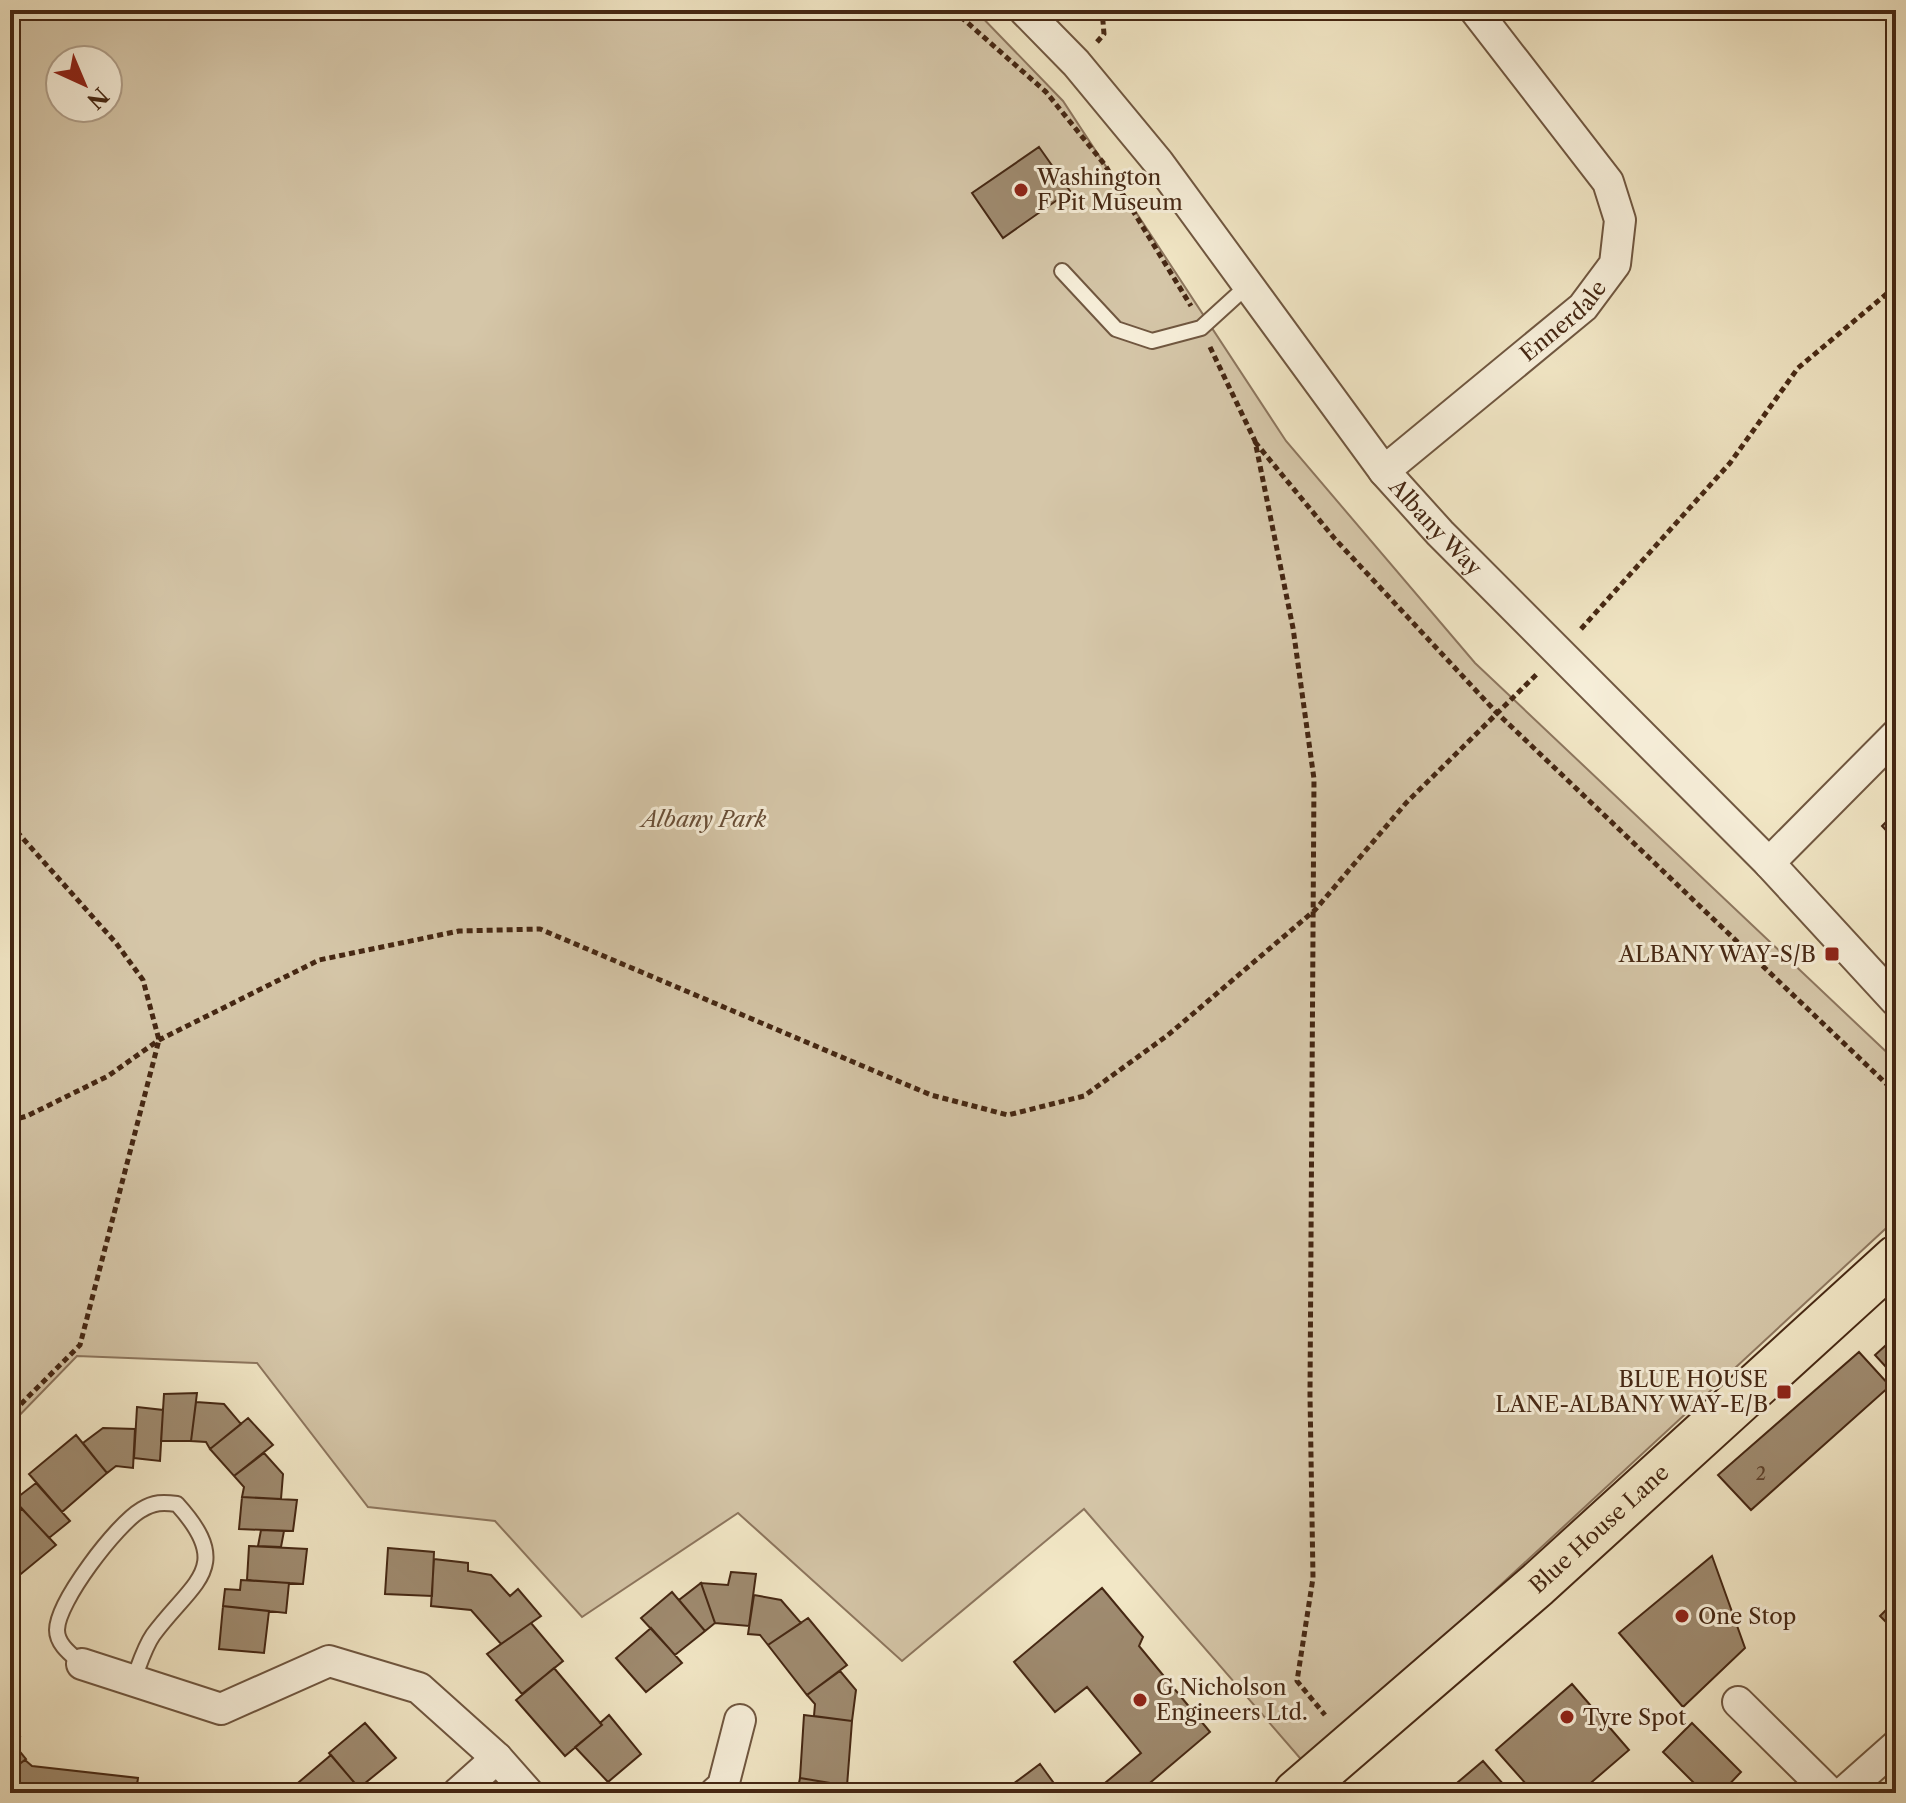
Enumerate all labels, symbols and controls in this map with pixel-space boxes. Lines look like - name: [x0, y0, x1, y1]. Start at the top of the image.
- north arrow: [44, 44, 124, 124]
- text: N: [81, 82, 114, 114]
- place label: Washington F Pit Museum: [1036, 164, 1183, 216]
- marker: Washington F Pit Museum: [1012, 181, 1030, 199]
- street label: Ennerdale: [1515, 275, 1612, 367]
- street label: Albany Way: [1383, 473, 1488, 582]
- park label: Albany Park: [638, 806, 767, 833]
- place label: ALBANY WAY-S/B: [1618, 941, 1816, 968]
- marker: ALBANY WAY-S/B: [1823, 945, 1841, 963]
- place label: BLUE HOUSE LANE-ALBANY WAY-E/B: [1495, 1366, 1768, 1418]
- marker: BLUE HOUSE LANE-ALBANY WAY-E/B: [1775, 1383, 1793, 1401]
- street label: Blue House Lane: [1524, 1459, 1674, 1599]
- house number: 2: [1756, 1463, 1766, 1485]
- place label: One Stop: [1698, 1603, 1796, 1630]
- marker: One Stop: [1673, 1607, 1691, 1625]
- place label: G Nicholson Engineers Ltd.: [1156, 1674, 1308, 1726]
- marker: G Nicholson Engineers Ltd.: [1131, 1691, 1149, 1709]
- place label: Tyre Spot: [1583, 1704, 1686, 1731]
- marker: Tyre Spot: [1558, 1708, 1576, 1726]

